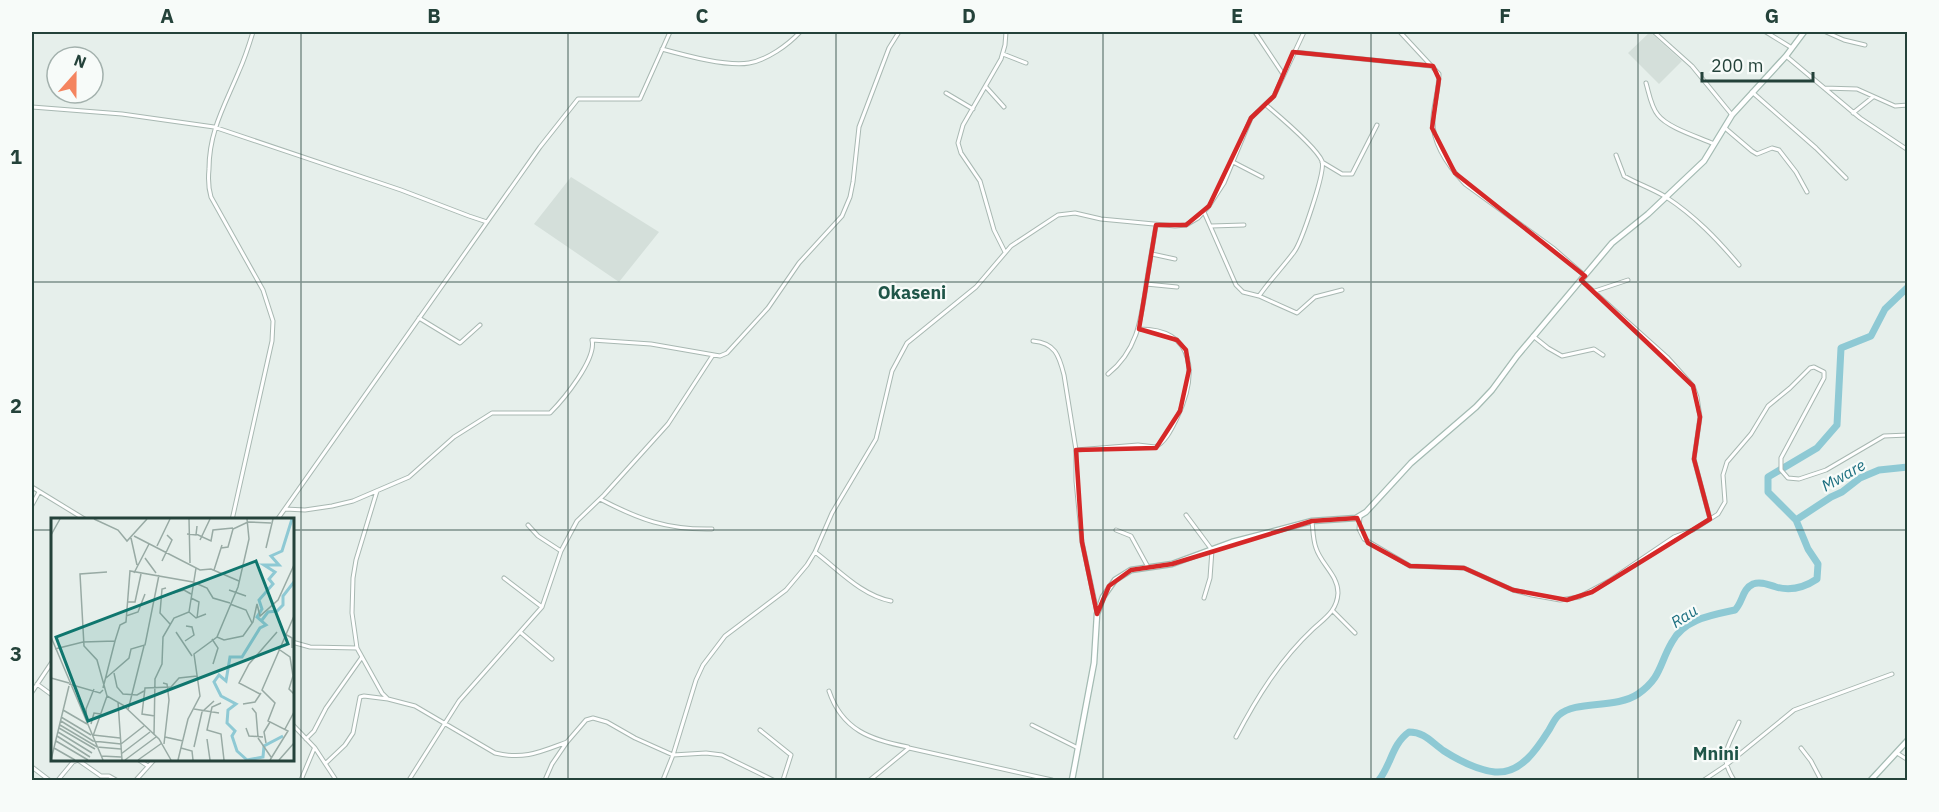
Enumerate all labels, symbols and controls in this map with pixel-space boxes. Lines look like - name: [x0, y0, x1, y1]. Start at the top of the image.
- text: A: [160, 2, 174, 29]
- text: B: [427, 2, 441, 29]
- text: C: [695, 2, 709, 29]
- text: D: [962, 2, 976, 29]
- text: E: [1231, 2, 1243, 29]
- text: F: [1499, 2, 1511, 29]
- text: G: [1765, 2, 1779, 29]
- north arrow: [45, 45, 105, 105]
- scale bar: [1702, 45, 1813, 83]
- text: N: [71, 50, 89, 72]
- text: 200 m: [1711, 54, 1763, 77]
- text: 1: [10, 143, 22, 170]
- district label: Okaseni: [878, 281, 946, 304]
- text: 2: [10, 392, 22, 419]
- water label: Mware: [1817, 454, 1869, 496]
- inset map: [51, 518, 294, 761]
- water label: Rau: [1667, 600, 1701, 632]
- text: 3: [10, 640, 22, 667]
- district label: Mnini: [1693, 742, 1739, 765]

